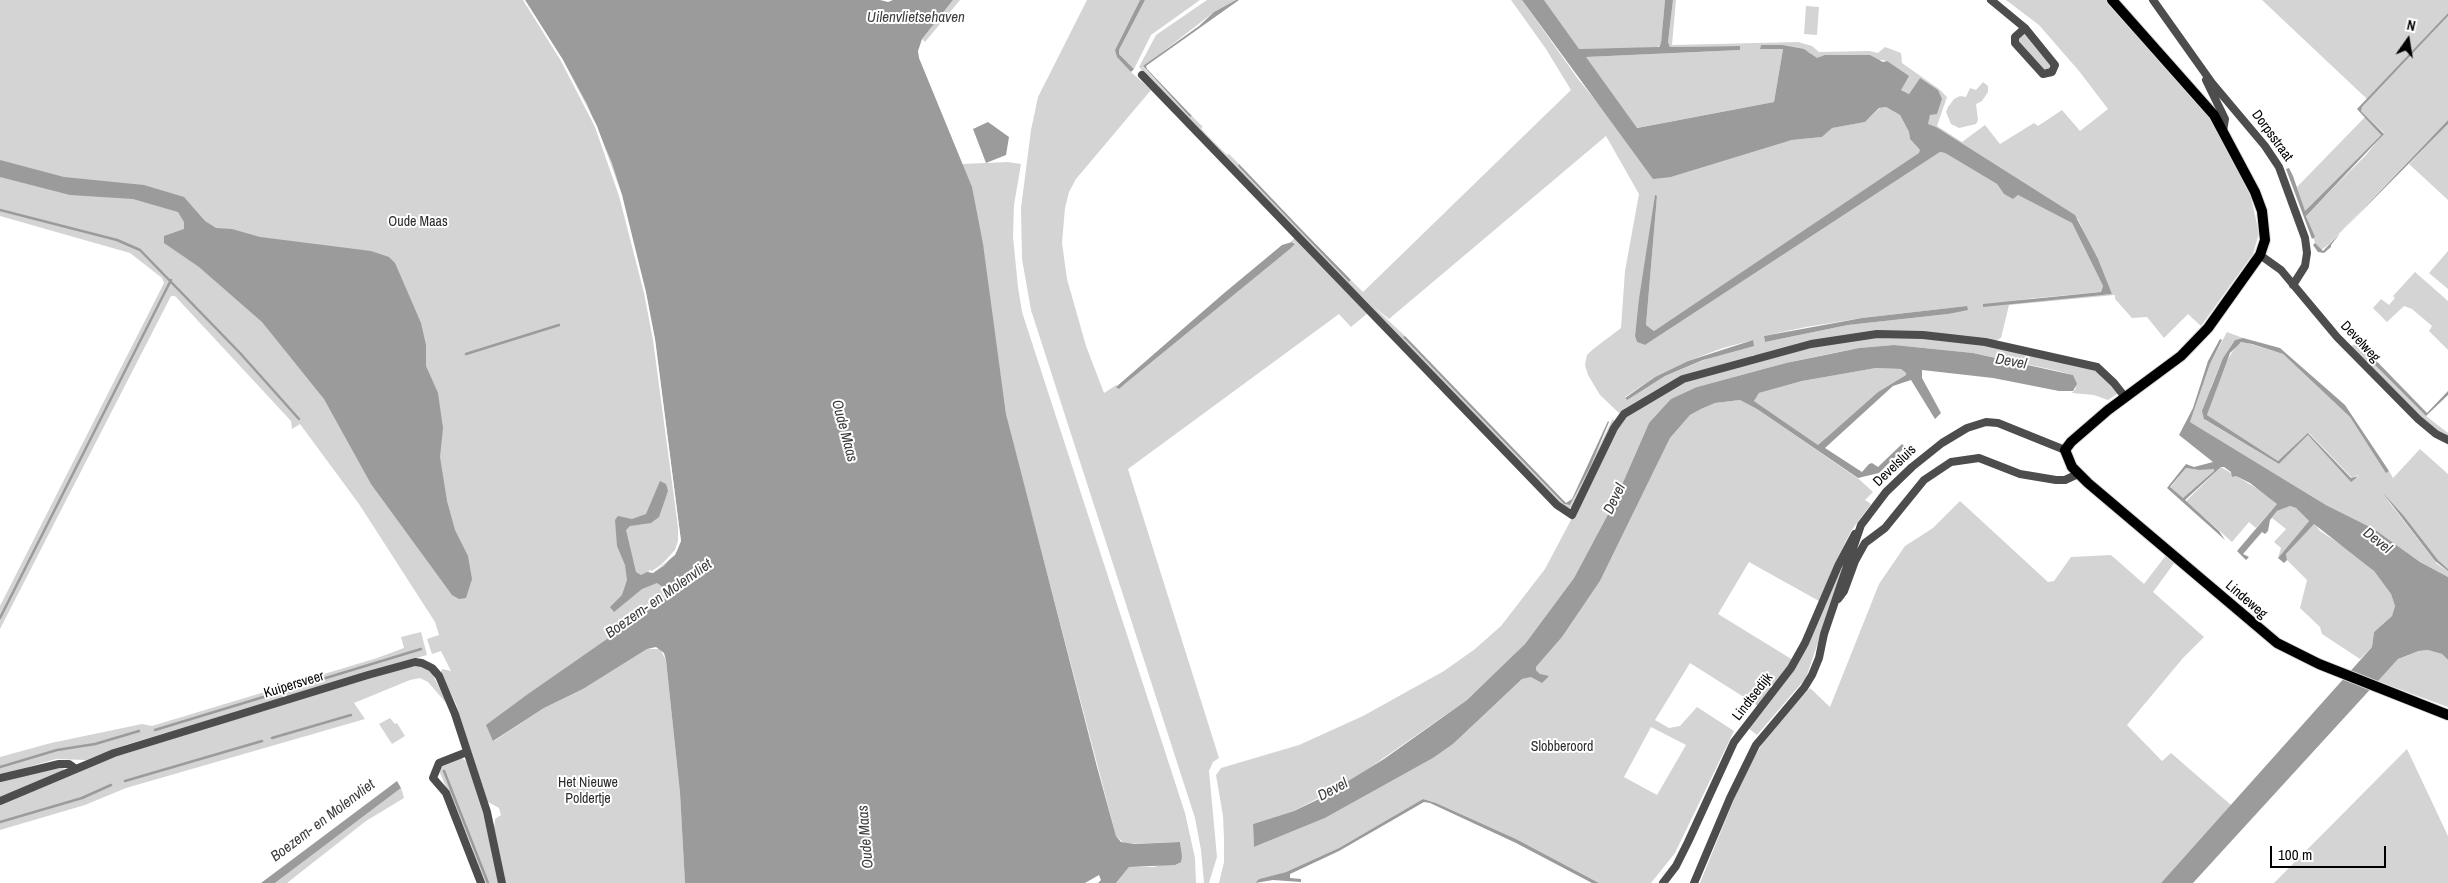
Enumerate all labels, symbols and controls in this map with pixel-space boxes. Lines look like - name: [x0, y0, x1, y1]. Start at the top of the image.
- water label: Uilenvlietsehaven: [867, 9, 965, 27]
- north arrow: [2383, 15, 2433, 65]
- text: N: [2405, 16, 2417, 35]
- street label: Dorpsstraat: [2248, 107, 2296, 165]
- park label: Oude Maas: [388, 214, 448, 230]
- street label: Develweg: [2337, 318, 2383, 366]
- water label: Devel: [1994, 350, 2028, 374]
- water label: Oude Maas: [827, 398, 861, 464]
- street label: Develsluis: [1870, 442, 1920, 490]
- water label: Devel: [1600, 481, 1630, 517]
- water label: Devel: [2359, 524, 2395, 558]
- water label: Boezem- en Molenvliet: [602, 556, 716, 642]
- street label: Lindeweg: [2222, 577, 2270, 623]
- street label: Kuipersveer: [262, 668, 326, 702]
- street label: Lindtsedijk: [1729, 670, 1777, 724]
- park label: Slobberoord: [1531, 739, 1593, 755]
- park label: Het Nieuwe Poldertje: [558, 775, 618, 808]
- water label: Devel: [1315, 775, 1351, 805]
- water label: Boezem- en Molenvliet: [267, 776, 379, 866]
- water label: Oude Maas: [854, 805, 878, 869]
- scale bar: [2273, 836, 2389, 868]
- text: 100 m: [2278, 844, 2312, 865]

